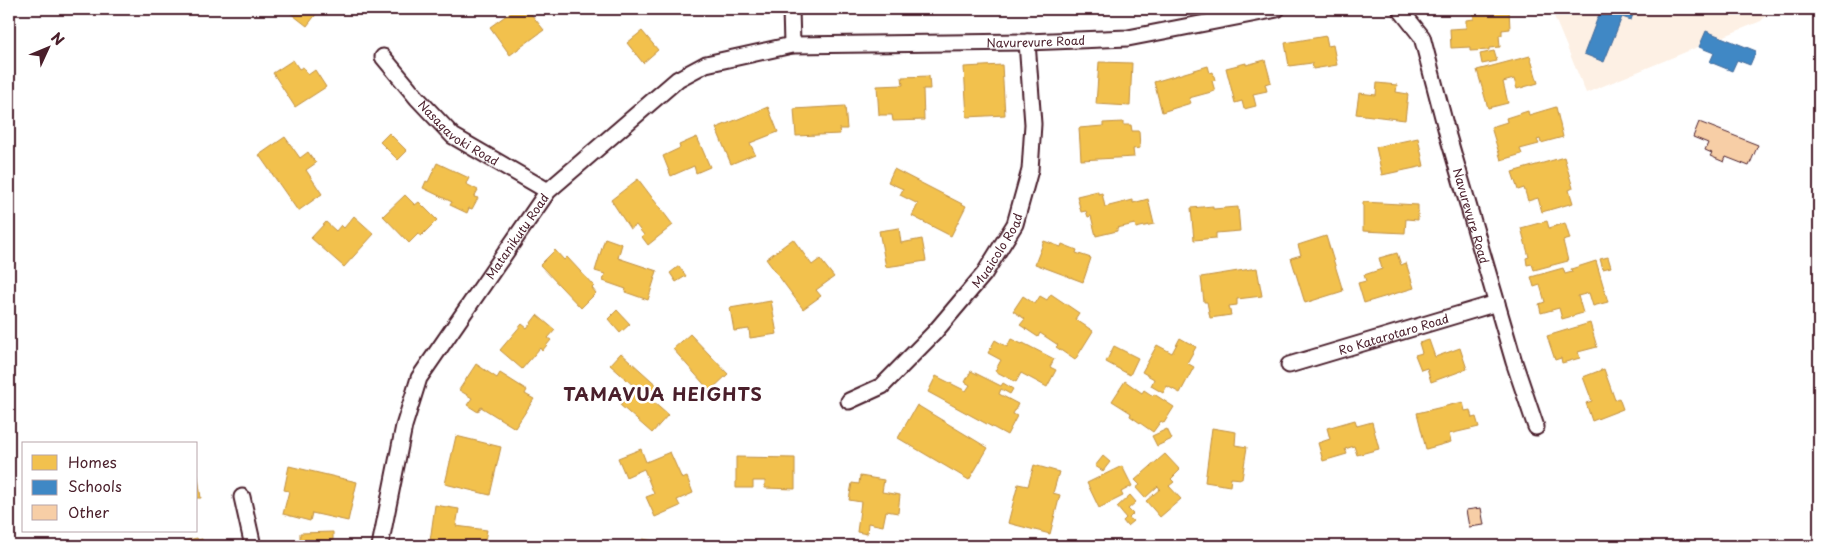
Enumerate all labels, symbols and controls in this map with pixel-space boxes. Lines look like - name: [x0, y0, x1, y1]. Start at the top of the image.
- north arrow: [22, 22, 72, 72]
- text: N: [46, 27, 69, 50]
- street label: Navurevure Road: [986, 31, 1086, 52]
- street label: Nasagavoki Road: [414, 96, 502, 170]
- street label: Navurevure Road: [1449, 166, 1494, 266]
- street label: Matanikutu Road: [481, 190, 553, 283]
- street label: Muaicolo Road: [967, 211, 1027, 292]
- street label: Ro Katarotaro Road: [1336, 309, 1451, 359]
- district label: TAMAVUA HEIGHTS: [563, 380, 763, 407]
- legend: [22, 442, 198, 532]
- text: Homes: [68, 450, 117, 473]
- text: Schools: [68, 474, 122, 497]
- text: Other: [68, 500, 109, 523]

